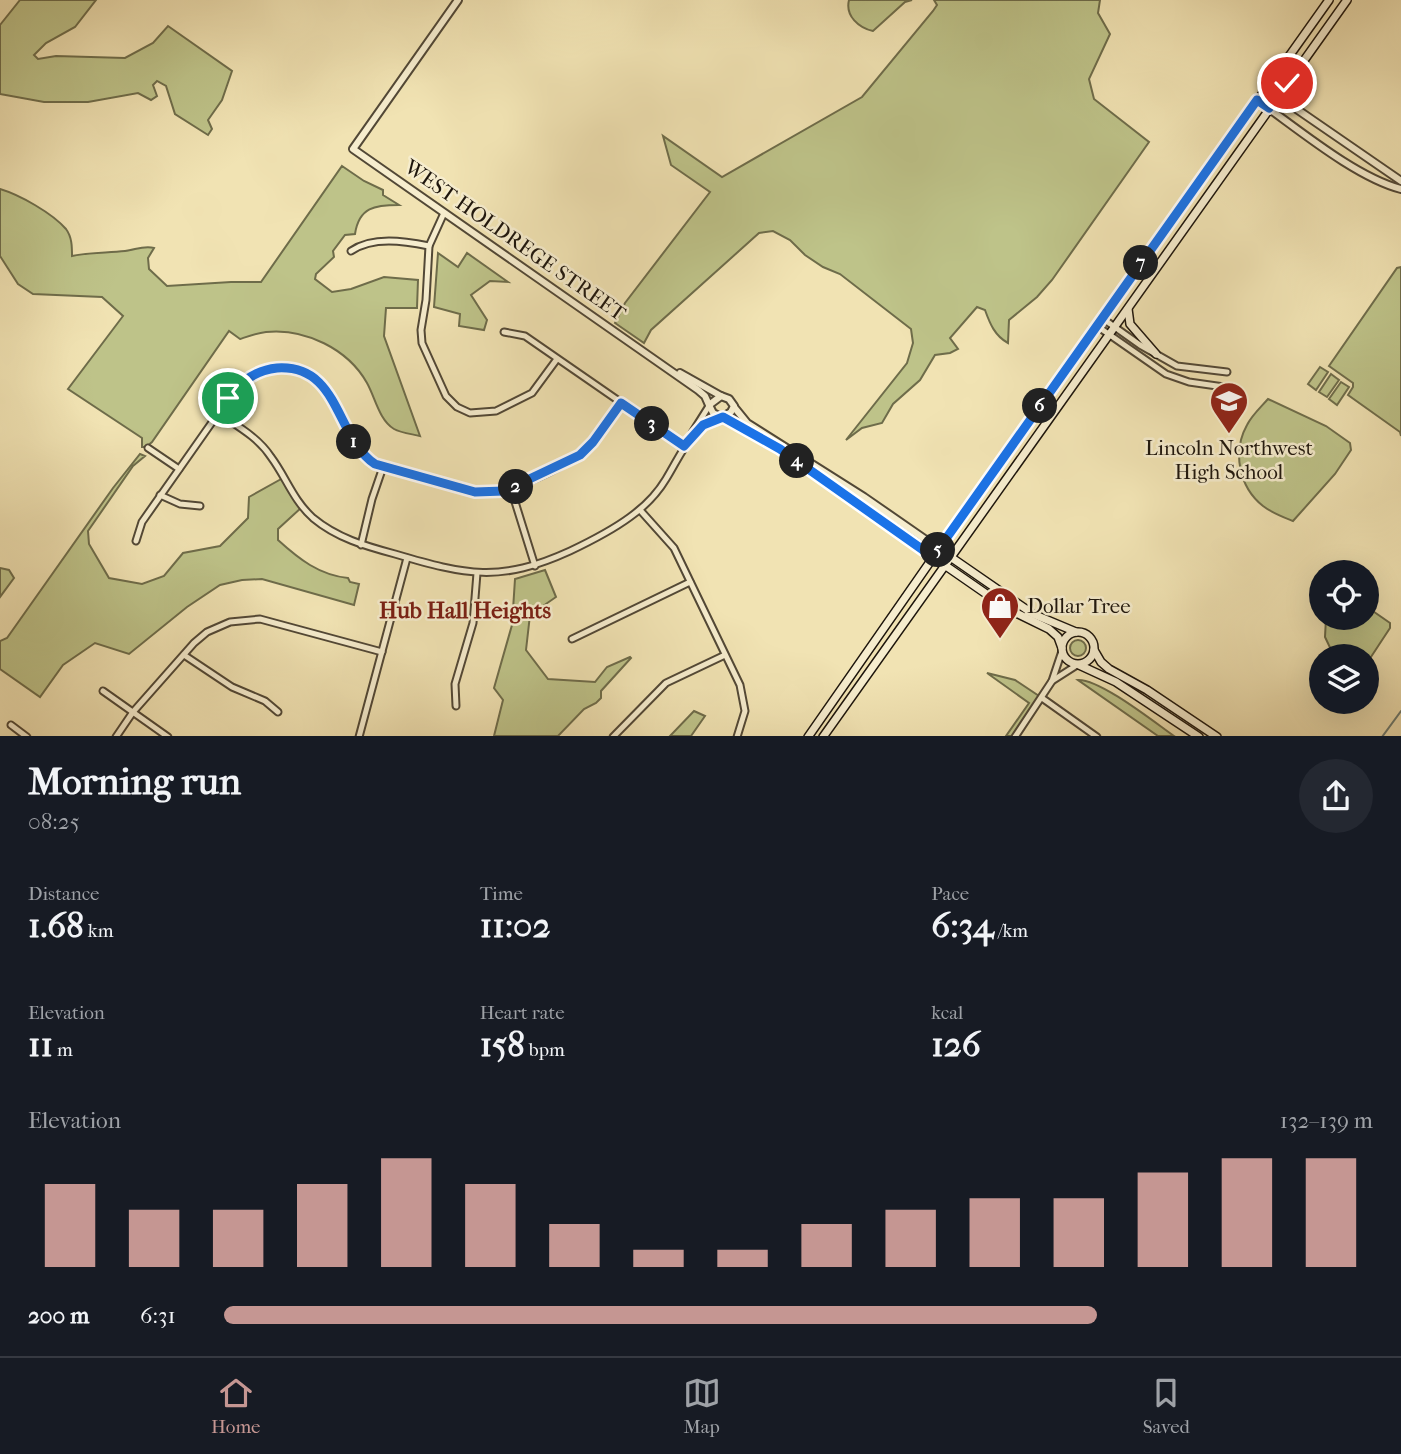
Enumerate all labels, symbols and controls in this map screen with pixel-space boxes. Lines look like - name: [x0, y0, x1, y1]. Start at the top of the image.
- pin: [1257, 53, 1317, 113]
- icon: check: [1268, 64, 1306, 102]
- street label: WEST HOLDREGE STREET: [399, 154, 631, 326]
- pin: 7: [1124, 246, 1158, 280]
- text: 7: [1136, 251, 1145, 273]
- pin: [198, 368, 258, 428]
- icon: arrive: [209, 379, 247, 417]
- school or university icon: Lincoln Northwest High School: [1208, 380, 1250, 435]
- pin: 6: [1023, 388, 1058, 424]
- text: 6: [1034, 394, 1045, 416]
- pin: 3: [634, 406, 670, 442]
- text: 3: [648, 412, 655, 434]
- pin: 1: [336, 424, 372, 460]
- text: 1: [350, 430, 357, 452]
- place label: Lincoln Northwest High School: [1145, 436, 1313, 484]
- pin: 4: [780, 444, 814, 478]
- text: 4: [791, 449, 802, 471]
- pin: 2: [498, 470, 534, 504]
- text: 2: [511, 475, 520, 497]
- pin: 5: [920, 532, 956, 568]
- text: 5: [933, 538, 942, 560]
- map controls: [1309, 560, 1379, 714]
- button: locate: [1309, 560, 1379, 630]
- shop icon: Dollar Tree: [979, 585, 1021, 640]
- place label: Dollar Tree: [1027, 594, 1131, 618]
- district label: Hub Hall Heights: [379, 597, 552, 624]
- button: layers: [1309, 644, 1379, 714]
- text: Morning run: [28, 759, 241, 804]
- button: share: [1299, 759, 1373, 833]
- text: 08:25: [28, 808, 80, 835]
- text: Distance: [28, 883, 99, 905]
- text: Time: [480, 883, 523, 905]
- text: Pace: [931, 883, 969, 905]
- text: 1.68: [28, 905, 84, 946]
- text: 11:02: [480, 905, 550, 946]
- text: 6:34: [931, 905, 994, 946]
- text: km: [84, 920, 113, 942]
- text: /km: [994, 920, 1028, 942]
- text: Elevation: [28, 1002, 105, 1024]
- text: Heart rate: [480, 1002, 565, 1024]
- text: kcal: [931, 1002, 963, 1024]
- text: 11: [28, 1024, 53, 1065]
- text: 158: [480, 1024, 525, 1065]
- text: 126: [931, 1024, 981, 1065]
- text: m: [53, 1039, 73, 1061]
- text: bpm: [525, 1039, 565, 1061]
- text: Elevation: [28, 1107, 121, 1134]
- text: 132–139 m: [1280, 1107, 1373, 1134]
- text: 200 m: [28, 1302, 89, 1329]
- text: 6:31: [140, 1302, 176, 1329]
- tab: Home: [211, 1374, 261, 1438]
- tab: Map: [683, 1374, 721, 1438]
- tab: Saved: [1143, 1374, 1190, 1438]

